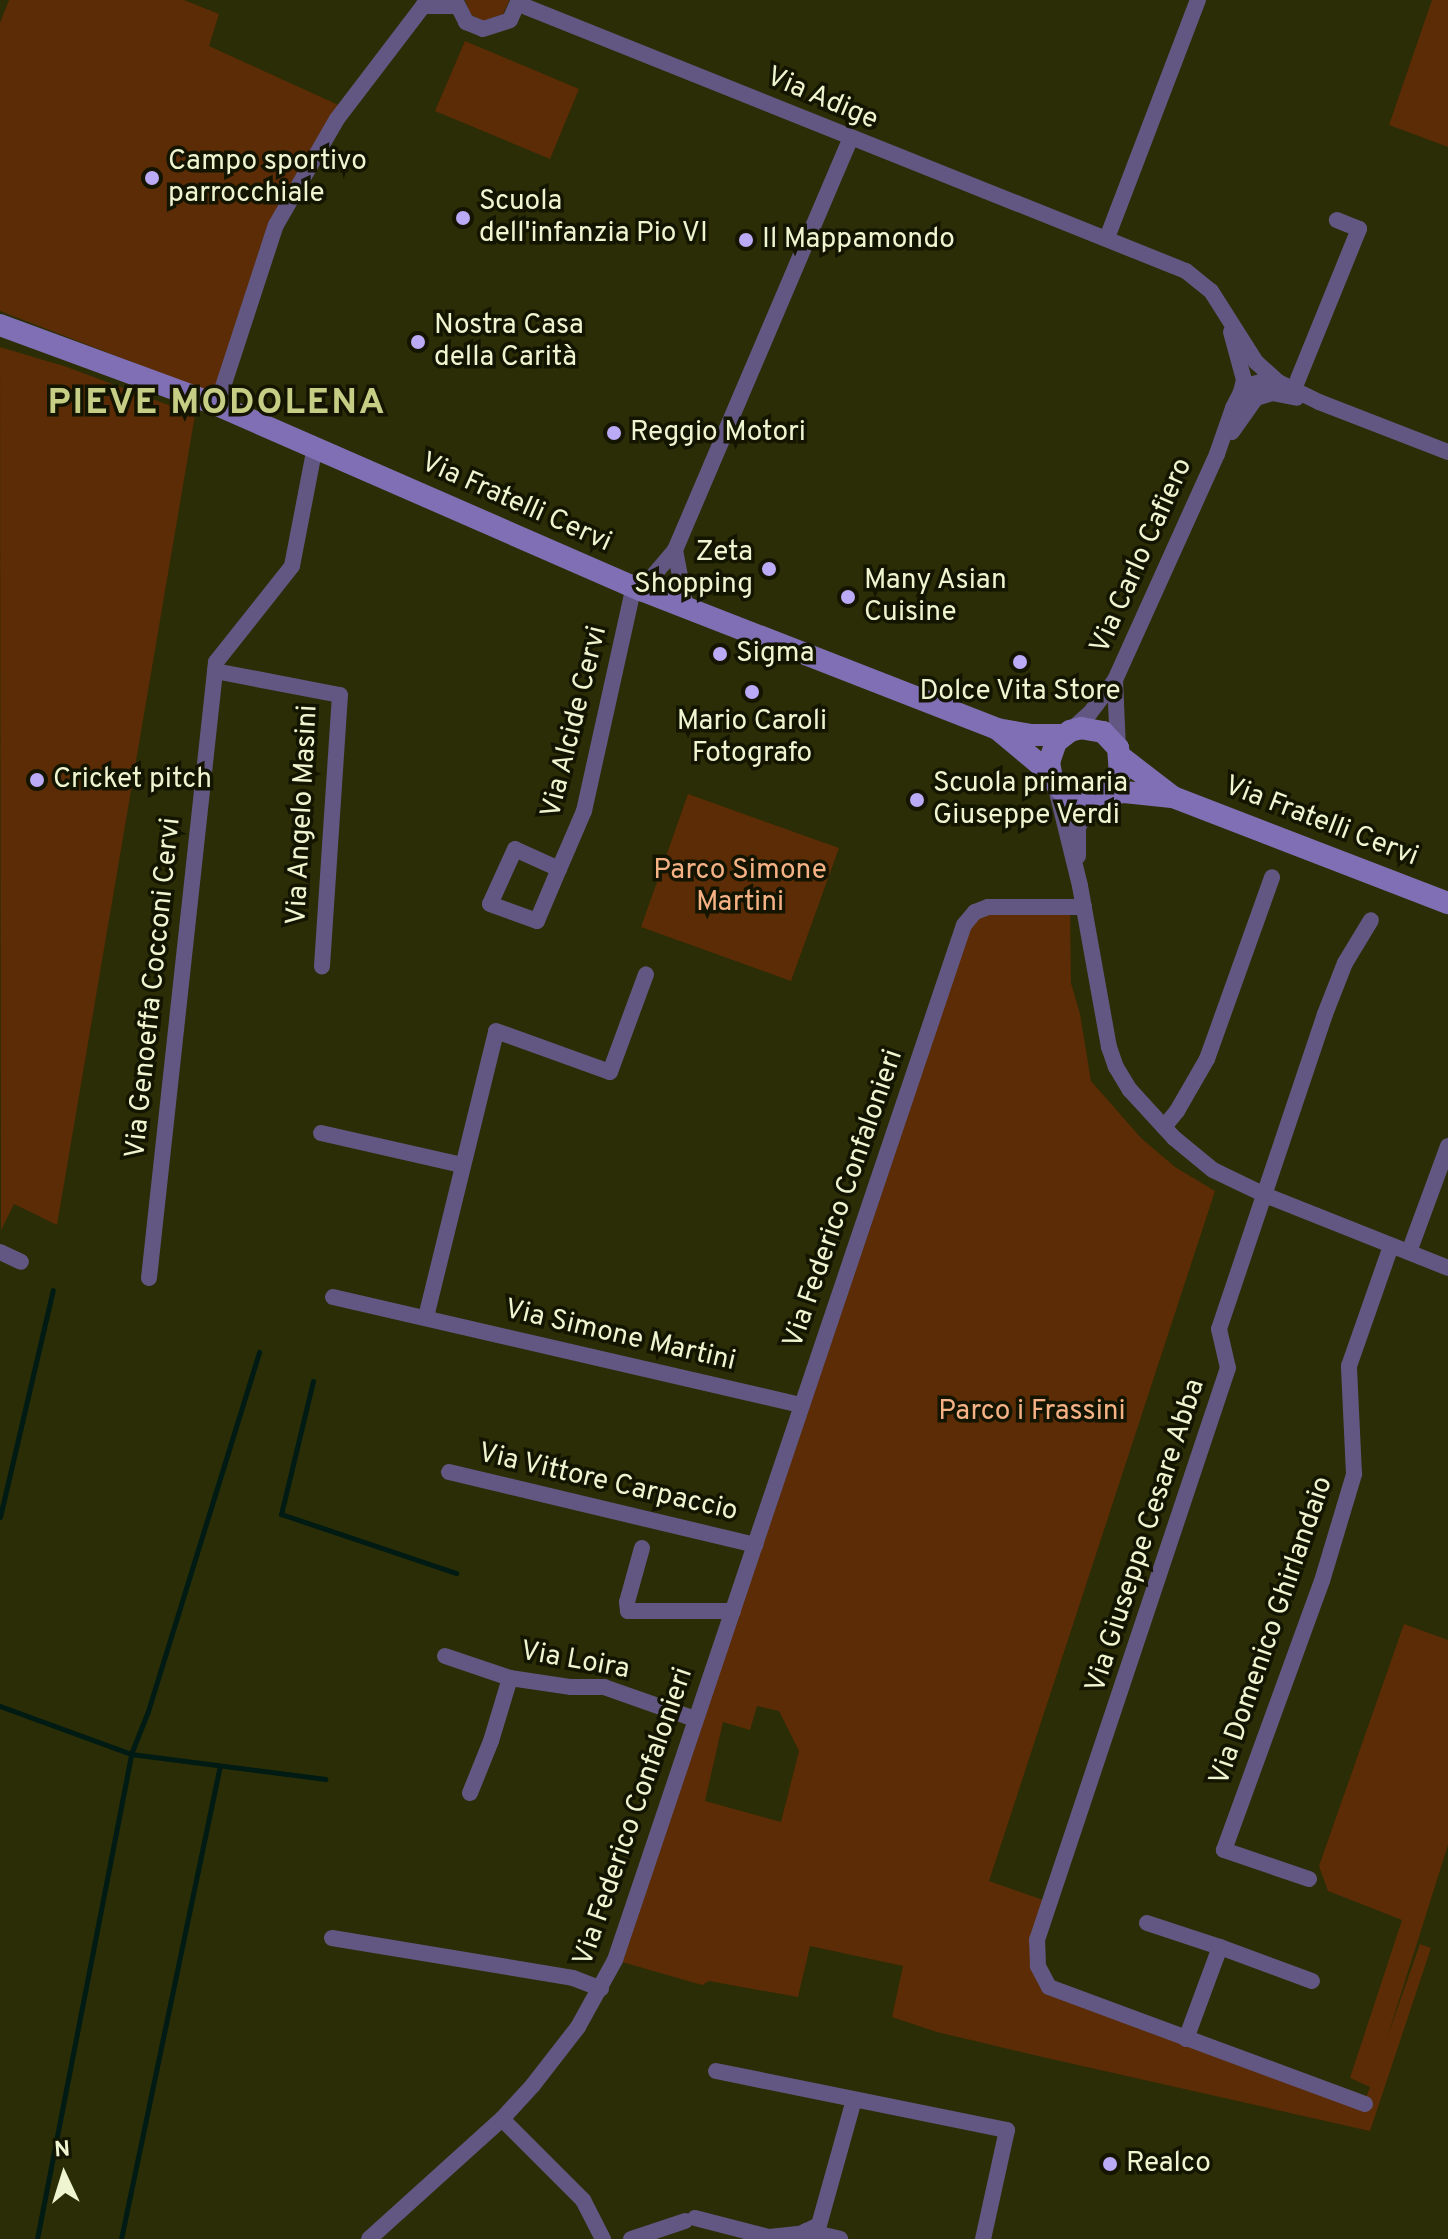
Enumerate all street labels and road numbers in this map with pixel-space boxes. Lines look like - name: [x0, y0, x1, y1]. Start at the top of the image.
- street label: Via Adige: [761, 60, 883, 138]
- street label: Via Fratelli Cervi: [416, 446, 616, 560]
- street label: Via Carlo Cafiero: [1084, 453, 1200, 659]
- street label: Via Alcide Cervi: [535, 622, 615, 822]
- street label: Via Angelo Masini: [280, 703, 326, 927]
- street label: Via Fratelli Cervi: [1219, 770, 1423, 874]
- street label: Via Genoeffa Cocconi Cervi: [119, 816, 189, 1160]
- street label: Via Federico Confalonieri: [777, 1045, 911, 1353]
- street label: Via Simone Martini: [501, 1293, 739, 1379]
- street label: Via Giuseppe Cesare Abba: [1079, 1374, 1213, 1698]
- street label: Via Vittore Carpaccio: [475, 1437, 741, 1529]
- street label: Via Domenico Ghirlandaio: [1203, 1472, 1341, 1790]
- street label: Via Loira: [518, 1635, 632, 1687]
- street label: Via Federico Confalonieri: [567, 1663, 701, 1971]

